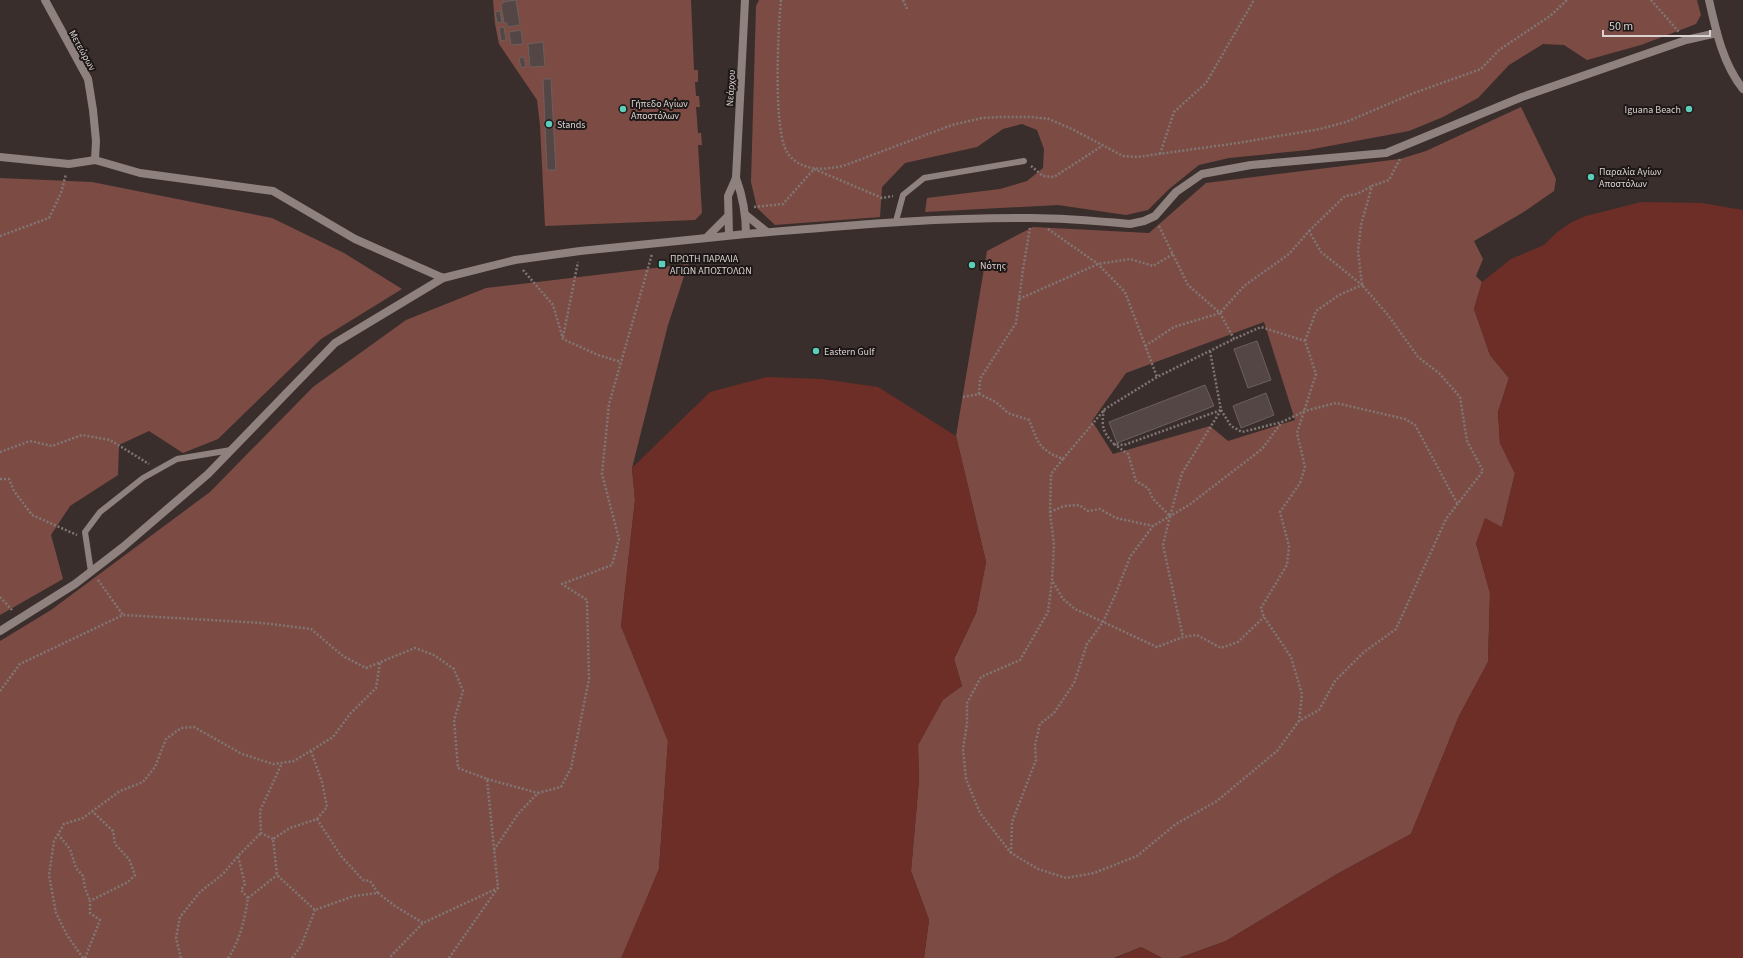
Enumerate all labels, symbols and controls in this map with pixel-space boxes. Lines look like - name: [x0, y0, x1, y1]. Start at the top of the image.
- scale bar: [1603, 12, 1710, 38]
- text: 50 m: [1609, 18, 1633, 35]
- street label: Μετεώρων: [65, 28, 99, 74]
- street label: Νεάρχου: [723, 69, 739, 107]
- place label: Γήπεδο Αγίων Αποστόλων: [631, 97, 688, 123]
- place label: Iguana Beach: [1625, 103, 1681, 117]
- marker: Γήπεδο Αγίων Αποστόλων: [618, 104, 628, 114]
- marker: Iguana Beach: [1684, 104, 1694, 114]
- place label: Stands: [557, 118, 586, 132]
- marker: Stands: [544, 119, 554, 129]
- place label: Παραλία Αγίων Αποστόλων: [1599, 165, 1662, 191]
- marker: Παραλία Αγίων Αποστόλων: [1586, 172, 1596, 182]
- place label: ΠΡΩΤΗ ΠΑΡΑΛΙΑ ΑΓΙΩΝ ΑΠΟΣΤΟΛΩΝ: [670, 252, 752, 278]
- marker: ΠΡΩΤΗ ΠΑΡΑΛΙΑ ΑΓΙΩΝ ΑΠΟΣΤΟΛΩΝ: [657, 259, 667, 269]
- place label: Νότης: [980, 259, 1007, 273]
- marker: Νότης: [967, 260, 977, 270]
- place label: Eastern Gulf: [824, 345, 876, 359]
- marker: Eastern Gulf: [811, 346, 821, 356]

